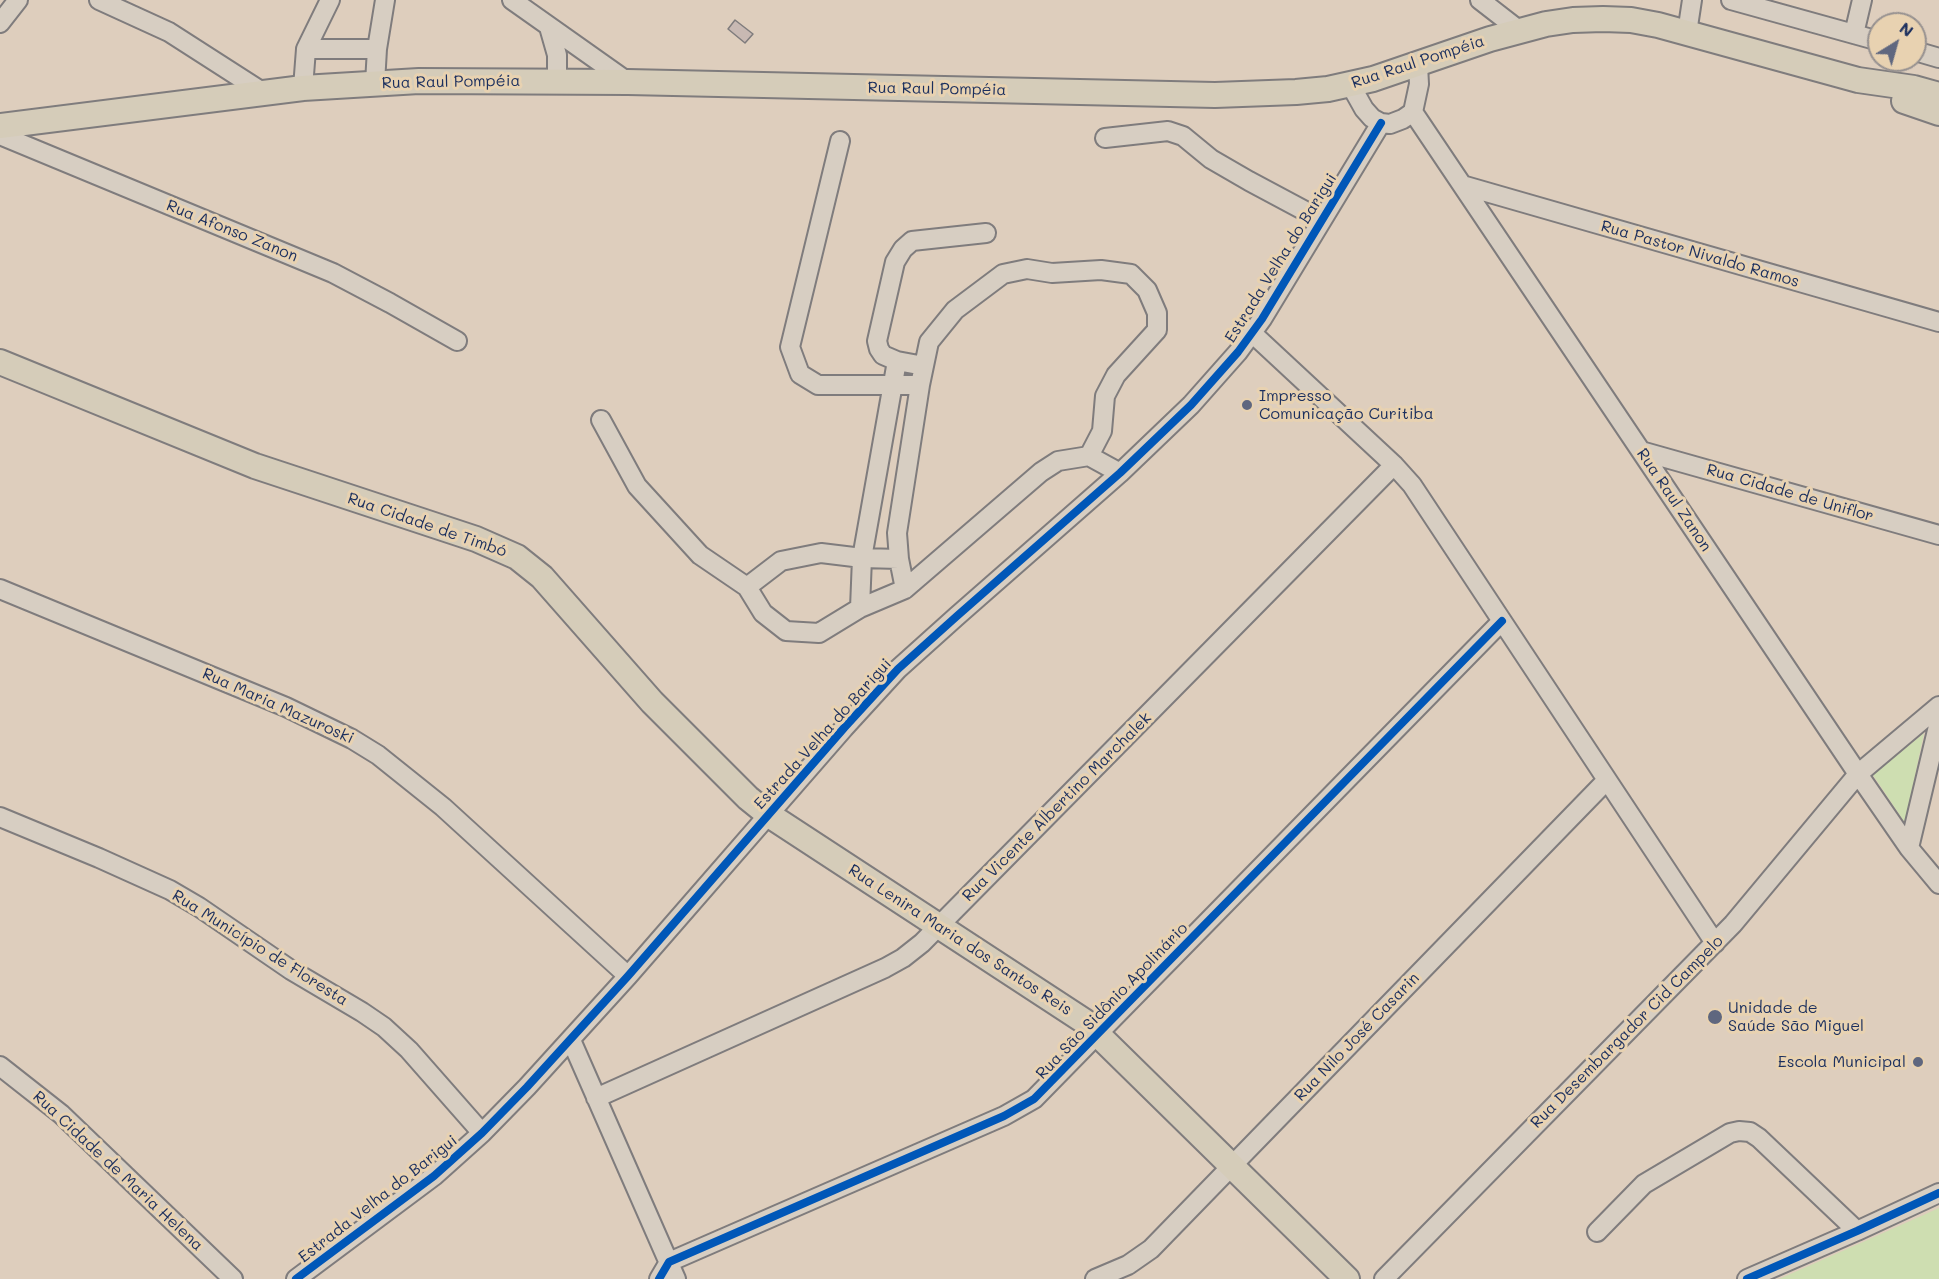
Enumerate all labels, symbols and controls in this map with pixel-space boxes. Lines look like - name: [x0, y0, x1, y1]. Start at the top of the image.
- north arrow: [1867, 12, 1927, 72]
- text: N: [1896, 17, 1918, 41]
- street label: Rua Raul Pompéia: [1349, 31, 1487, 93]
- street label: Rua Raul Pompéia: [381, 71, 521, 93]
- street label: Rua Raul Pompéia: [867, 78, 1007, 100]
- street label: Estrada Velha do Barigui: [1221, 170, 1341, 346]
- street label: Rua Afonso Zanon: [163, 196, 301, 266]
- street label: Rua Pastor Nivaldo Ramos: [1599, 216, 1801, 292]
- place label: Impresso Comunicação Curitiba: [1259, 386, 1434, 424]
- marker: Impresso Comunicação Curitiba: [1240, 398, 1254, 412]
- street label: Rua Raul Zanon: [1632, 445, 1716, 555]
- street label: Rua Cidade de Uniflor: [1704, 460, 1876, 526]
- street label: Rua Cidade de Timbó: [345, 489, 509, 561]
- street label: Estrada Velha do Barigui: [750, 655, 896, 813]
- street label: Rua Maria Mazuroski: [199, 664, 357, 748]
- street label: Rua Vicente Albertino Marchalek: [958, 708, 1156, 906]
- street label: Rua Lenira Maria dos Santos Reis: [845, 860, 1075, 1020]
- street label: Rua Município de Floresta: [169, 886, 351, 1010]
- street label: Rua São Sidônio Apolinário: [1032, 919, 1192, 1083]
- street label: Rua Desembargador Cid Campelo: [1527, 932, 1727, 1132]
- street label: Rua Nilo José Casarin: [1291, 969, 1423, 1105]
- place label: Unidade de Saúde São Miguel: [1728, 998, 1864, 1036]
- marker: Unidade de Saúde São Miguel: [1706, 1008, 1724, 1026]
- place label: Escola Municipal: [1778, 1052, 1906, 1072]
- marker: Escola Municipal: [1911, 1055, 1925, 1069]
- street label: Rua Cidade de Maria Helena: [29, 1087, 207, 1255]
- street label: Estrada Velha do Barigui: [295, 1131, 461, 1267]

